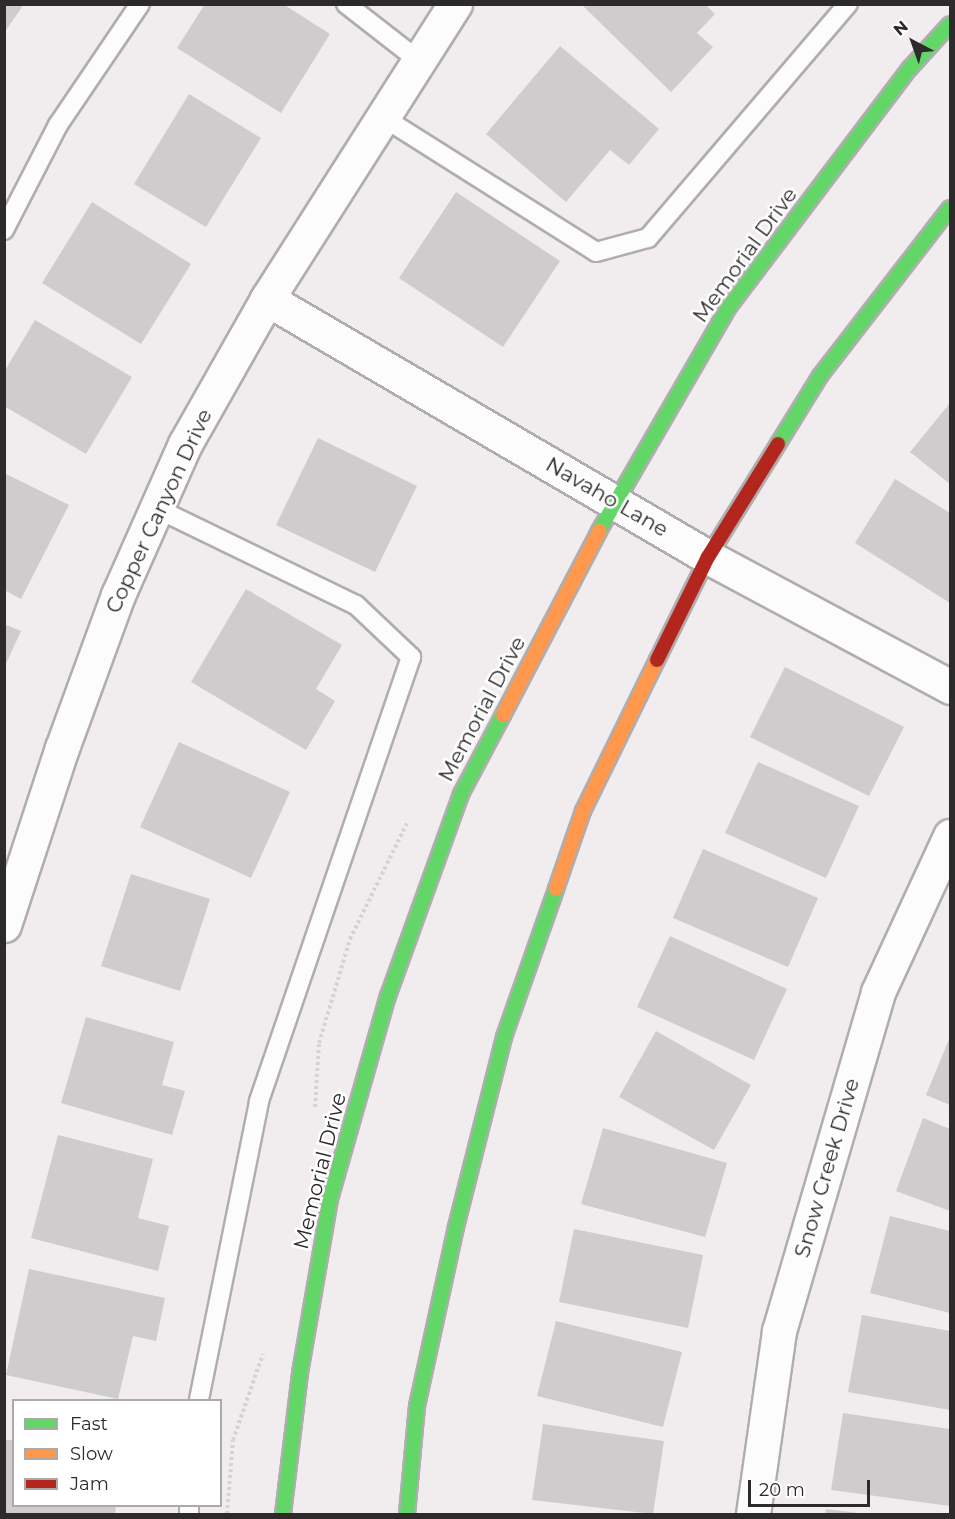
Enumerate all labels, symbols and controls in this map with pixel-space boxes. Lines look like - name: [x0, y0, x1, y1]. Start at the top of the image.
- north arrow: [883, 12, 943, 72]
- text: N: [890, 17, 912, 39]
- street label: Memorial Drive: [688, 183, 802, 327]
- street label: Copper Canyon Drive: [101, 405, 217, 617]
- street label: Navaho Lane: [541, 452, 673, 542]
- street label: Memorial Drive: [433, 632, 531, 786]
- street label: Snow Creek Drive: [789, 1075, 865, 1261]
- street label: Memorial Drive: [288, 1090, 352, 1252]
- legend: [12, 1399, 222, 1507]
- text: Fast: [70, 1413, 108, 1435]
- text: Slow: [70, 1443, 113, 1465]
- scale bar: [751, 1468, 872, 1506]
- text: Jam: [70, 1473, 109, 1495]
- text: 20 m: [759, 1479, 805, 1501]

